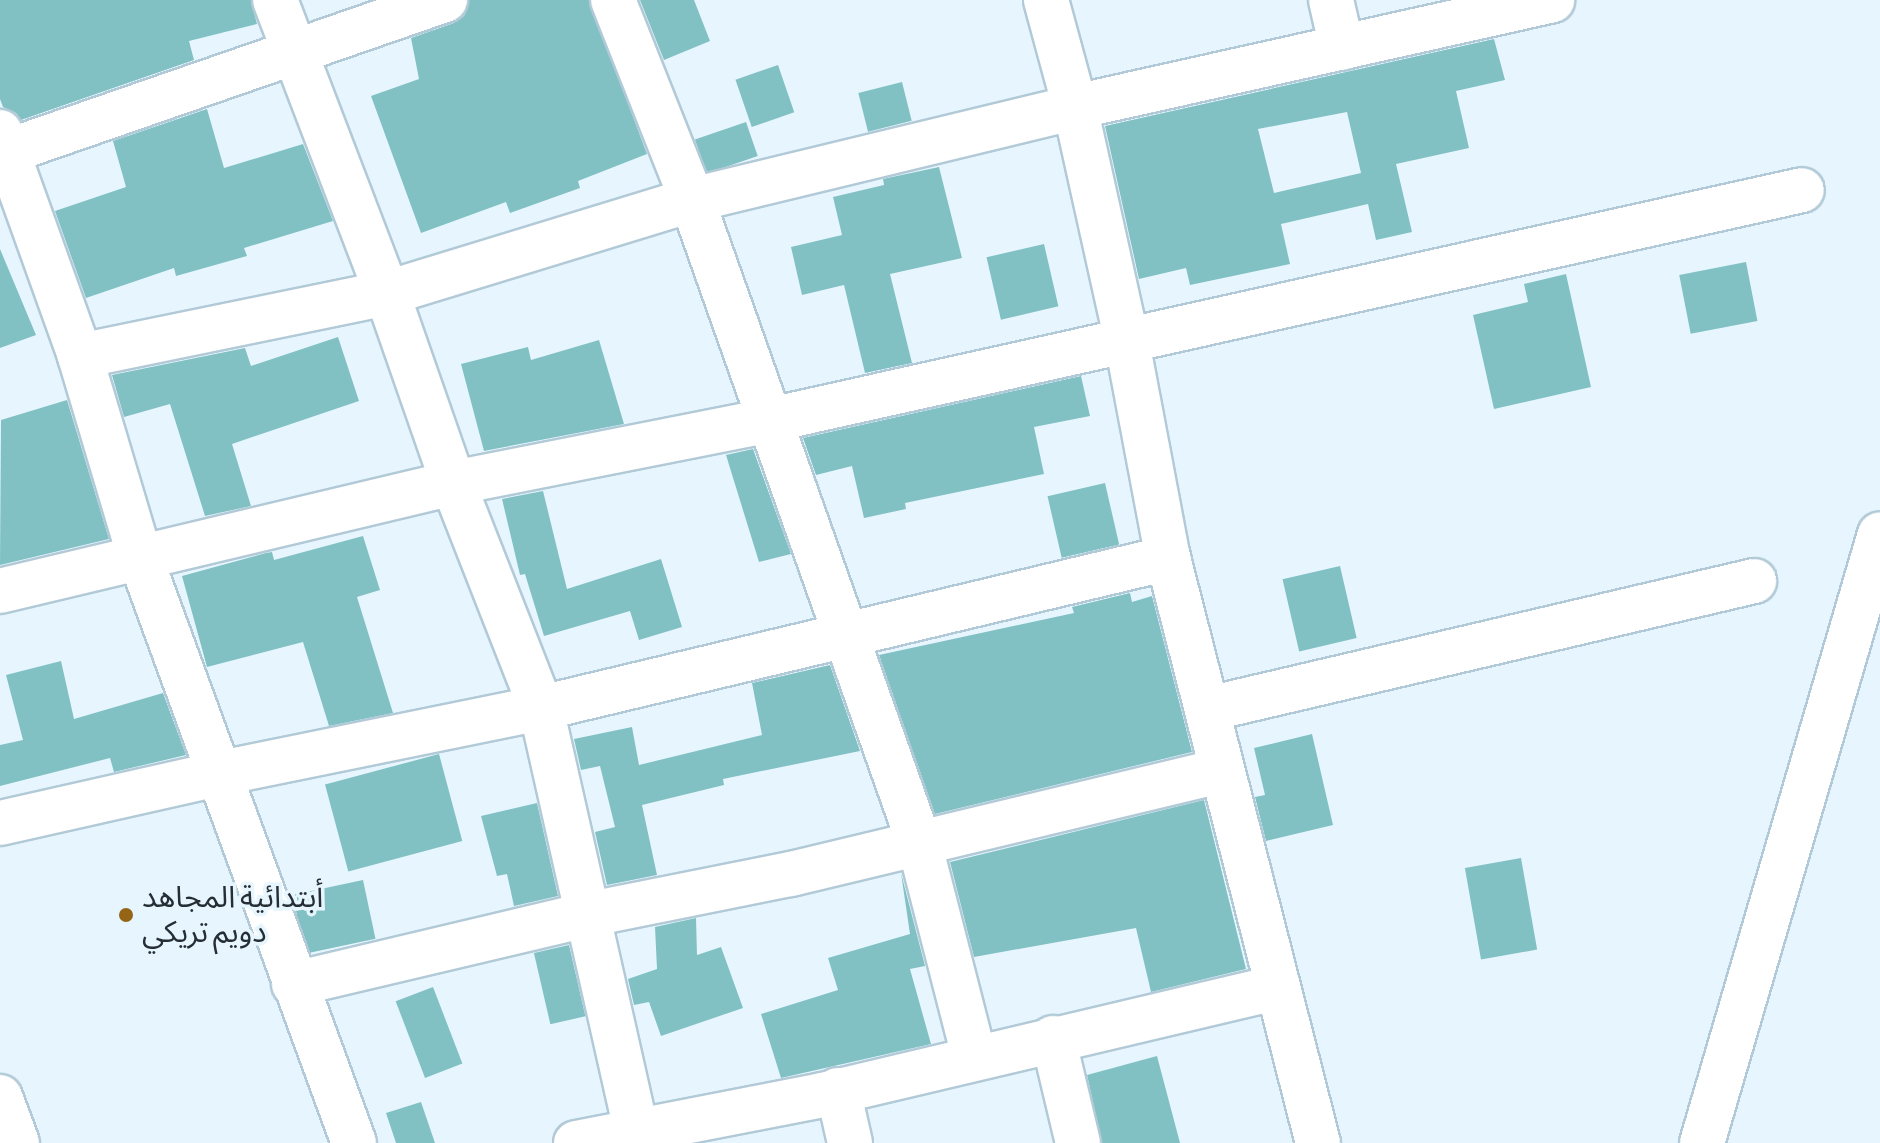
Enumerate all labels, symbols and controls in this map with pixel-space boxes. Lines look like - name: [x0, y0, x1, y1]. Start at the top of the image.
- place label: أبتدائية المجاهد دويم تريكي: [142, 880, 323, 950]
- marker: أبتدائية المجاهد دويم تريكي: [117, 906, 135, 924]

